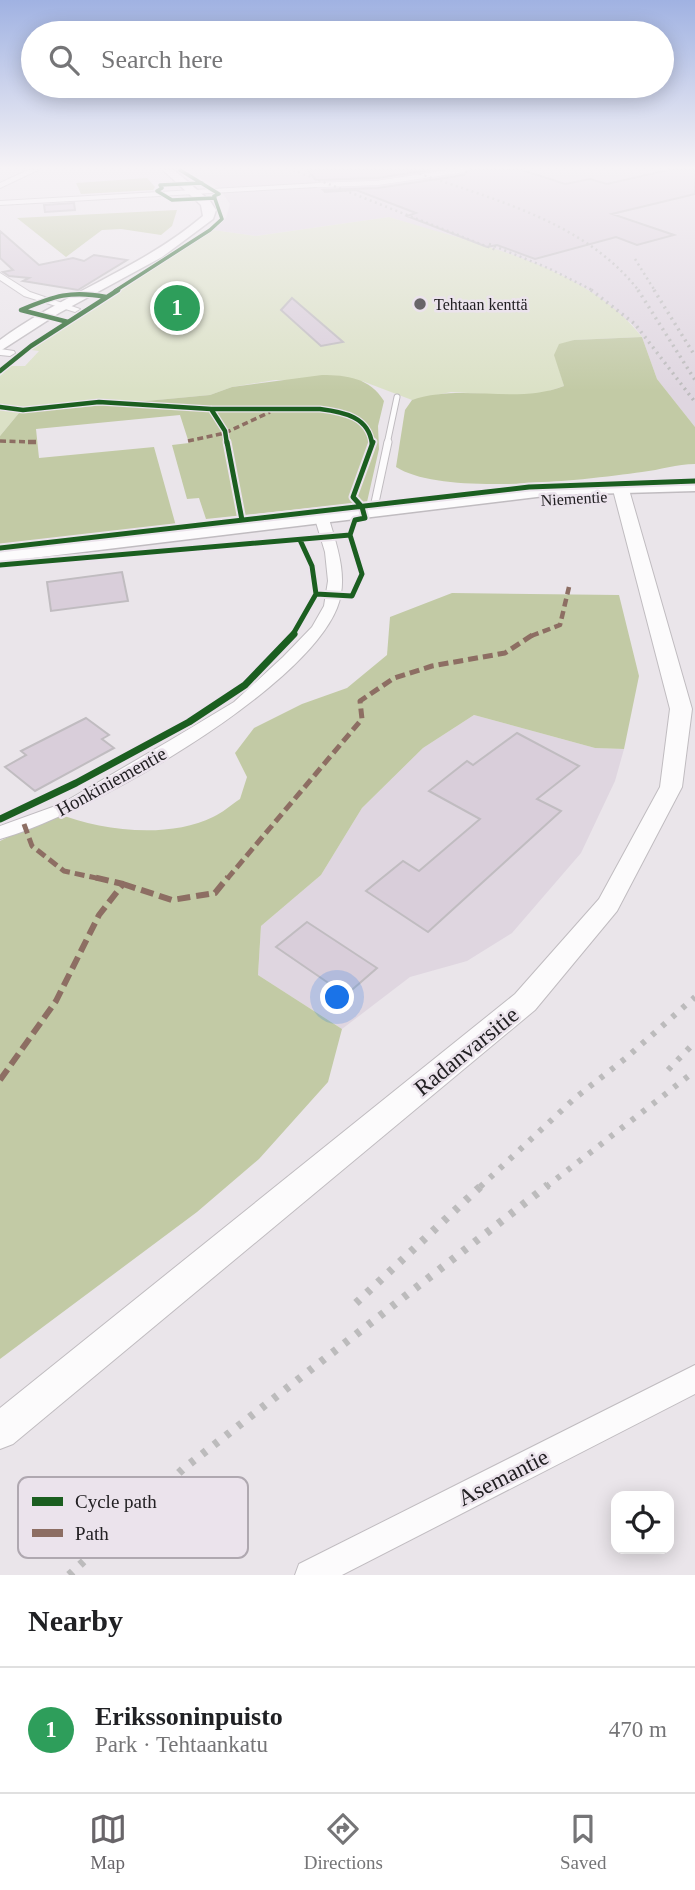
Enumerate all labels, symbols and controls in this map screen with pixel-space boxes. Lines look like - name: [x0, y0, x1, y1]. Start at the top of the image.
- search box: [21, 21, 674, 98]
- icon: search: [45, 41, 83, 79]
- text: Search here: [101, 45, 223, 74]
- pin: 1: [154, 282, 200, 334]
- marker: Tehtaan kenttä: [412, 296, 428, 312]
- place label: Tehtaan kenttä: [434, 296, 528, 313]
- street label: Niementie: [540, 488, 608, 509]
- street label: Honkiniementie: [53, 743, 170, 820]
- your location: [320, 980, 354, 1014]
- street label: Radanvarsitie: [409, 1002, 523, 1101]
- street label: Asemantie: [454, 1444, 553, 1511]
- legend: [18, 1477, 248, 1558]
- text: Cycle path: [75, 1491, 157, 1512]
- map controls: [611, 1491, 674, 1554]
- button: locate: [611, 1491, 674, 1554]
- text: Path: [75, 1523, 109, 1544]
- text: Nearby: [28, 1604, 123, 1637]
- text: Erikssoninpuisto: [95, 1702, 283, 1731]
- text: 1: [45, 1717, 57, 1742]
- text: 470 m: [609, 1717, 667, 1742]
- text: Park · Tehtaankatu: [95, 1732, 268, 1757]
- tab: Map: [89, 1810, 127, 1874]
- tab: Directions: [304, 1810, 383, 1874]
- tab: Saved: [560, 1810, 606, 1874]

